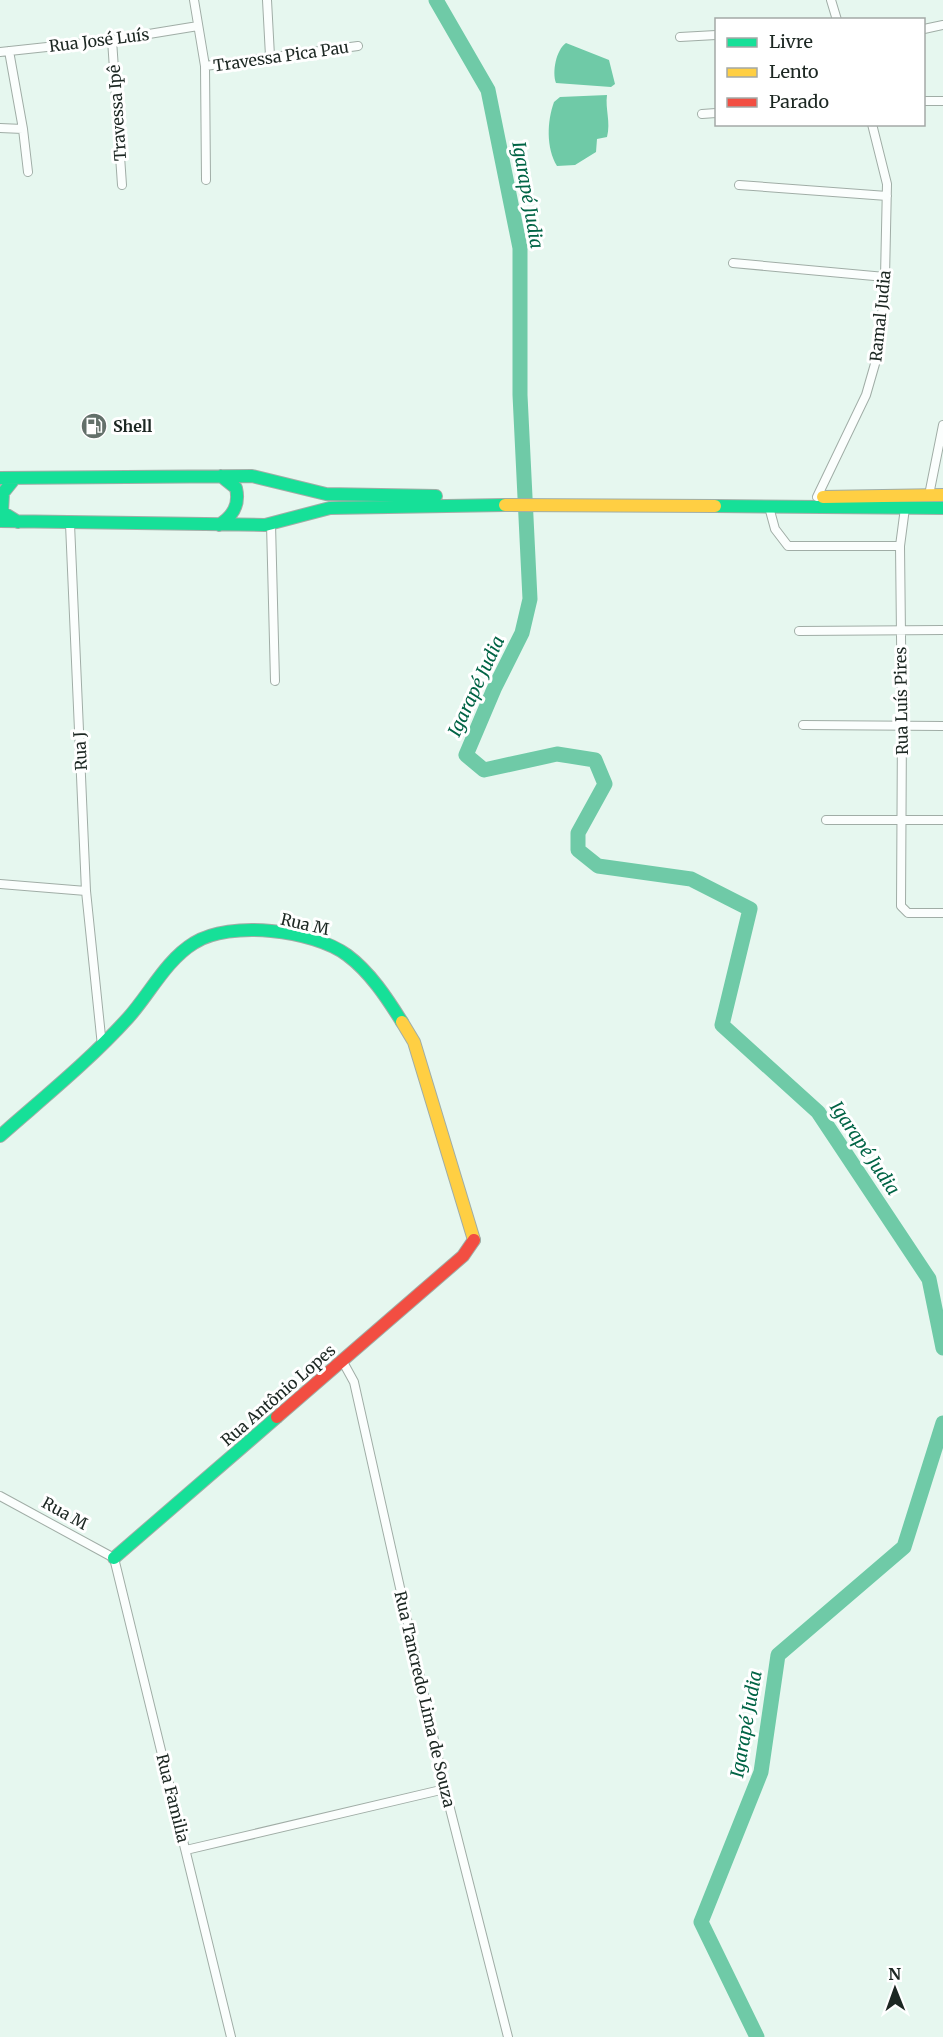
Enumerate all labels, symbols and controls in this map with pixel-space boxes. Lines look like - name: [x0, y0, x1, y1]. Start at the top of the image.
- legend: [715, 18, 925, 126]
- street label: Rua José Luís: [48, 24, 150, 56]
- text: Livre: [769, 30, 813, 53]
- street label: Travessa Pica Pau: [212, 37, 350, 75]
- text: Lento: [769, 60, 819, 83]
- street label: Travessa Ipê: [104, 64, 130, 162]
- text: Parado: [769, 90, 829, 113]
- water label: Igarapé Judia: [507, 140, 549, 250]
- street label: Ramal Judia: [865, 269, 895, 363]
- fuel station icon: Shell: [79, 411, 109, 441]
- place label: Shell: [113, 416, 152, 436]
- water label: Igarapé Judia: [443, 632, 509, 740]
- street label: Rua Luís Pires: [890, 646, 912, 755]
- street label: Rua J: [69, 731, 91, 771]
- street label: Rua M: [279, 909, 331, 939]
- water label: Igarapé Judia: [825, 1097, 905, 1199]
- street label: Rua Antônio Lopes: [217, 1340, 339, 1450]
- street label: Rua M: [39, 1492, 91, 1534]
- street label: Rua Tancredo Lima de Souza: [390, 1589, 460, 1810]
- water label: Igarapé Judia: [725, 1669, 767, 1779]
- street label: Rua Familia: [152, 1752, 194, 1845]
- north arrow: [865, 1959, 925, 2019]
- text: N: [888, 1964, 902, 1984]

